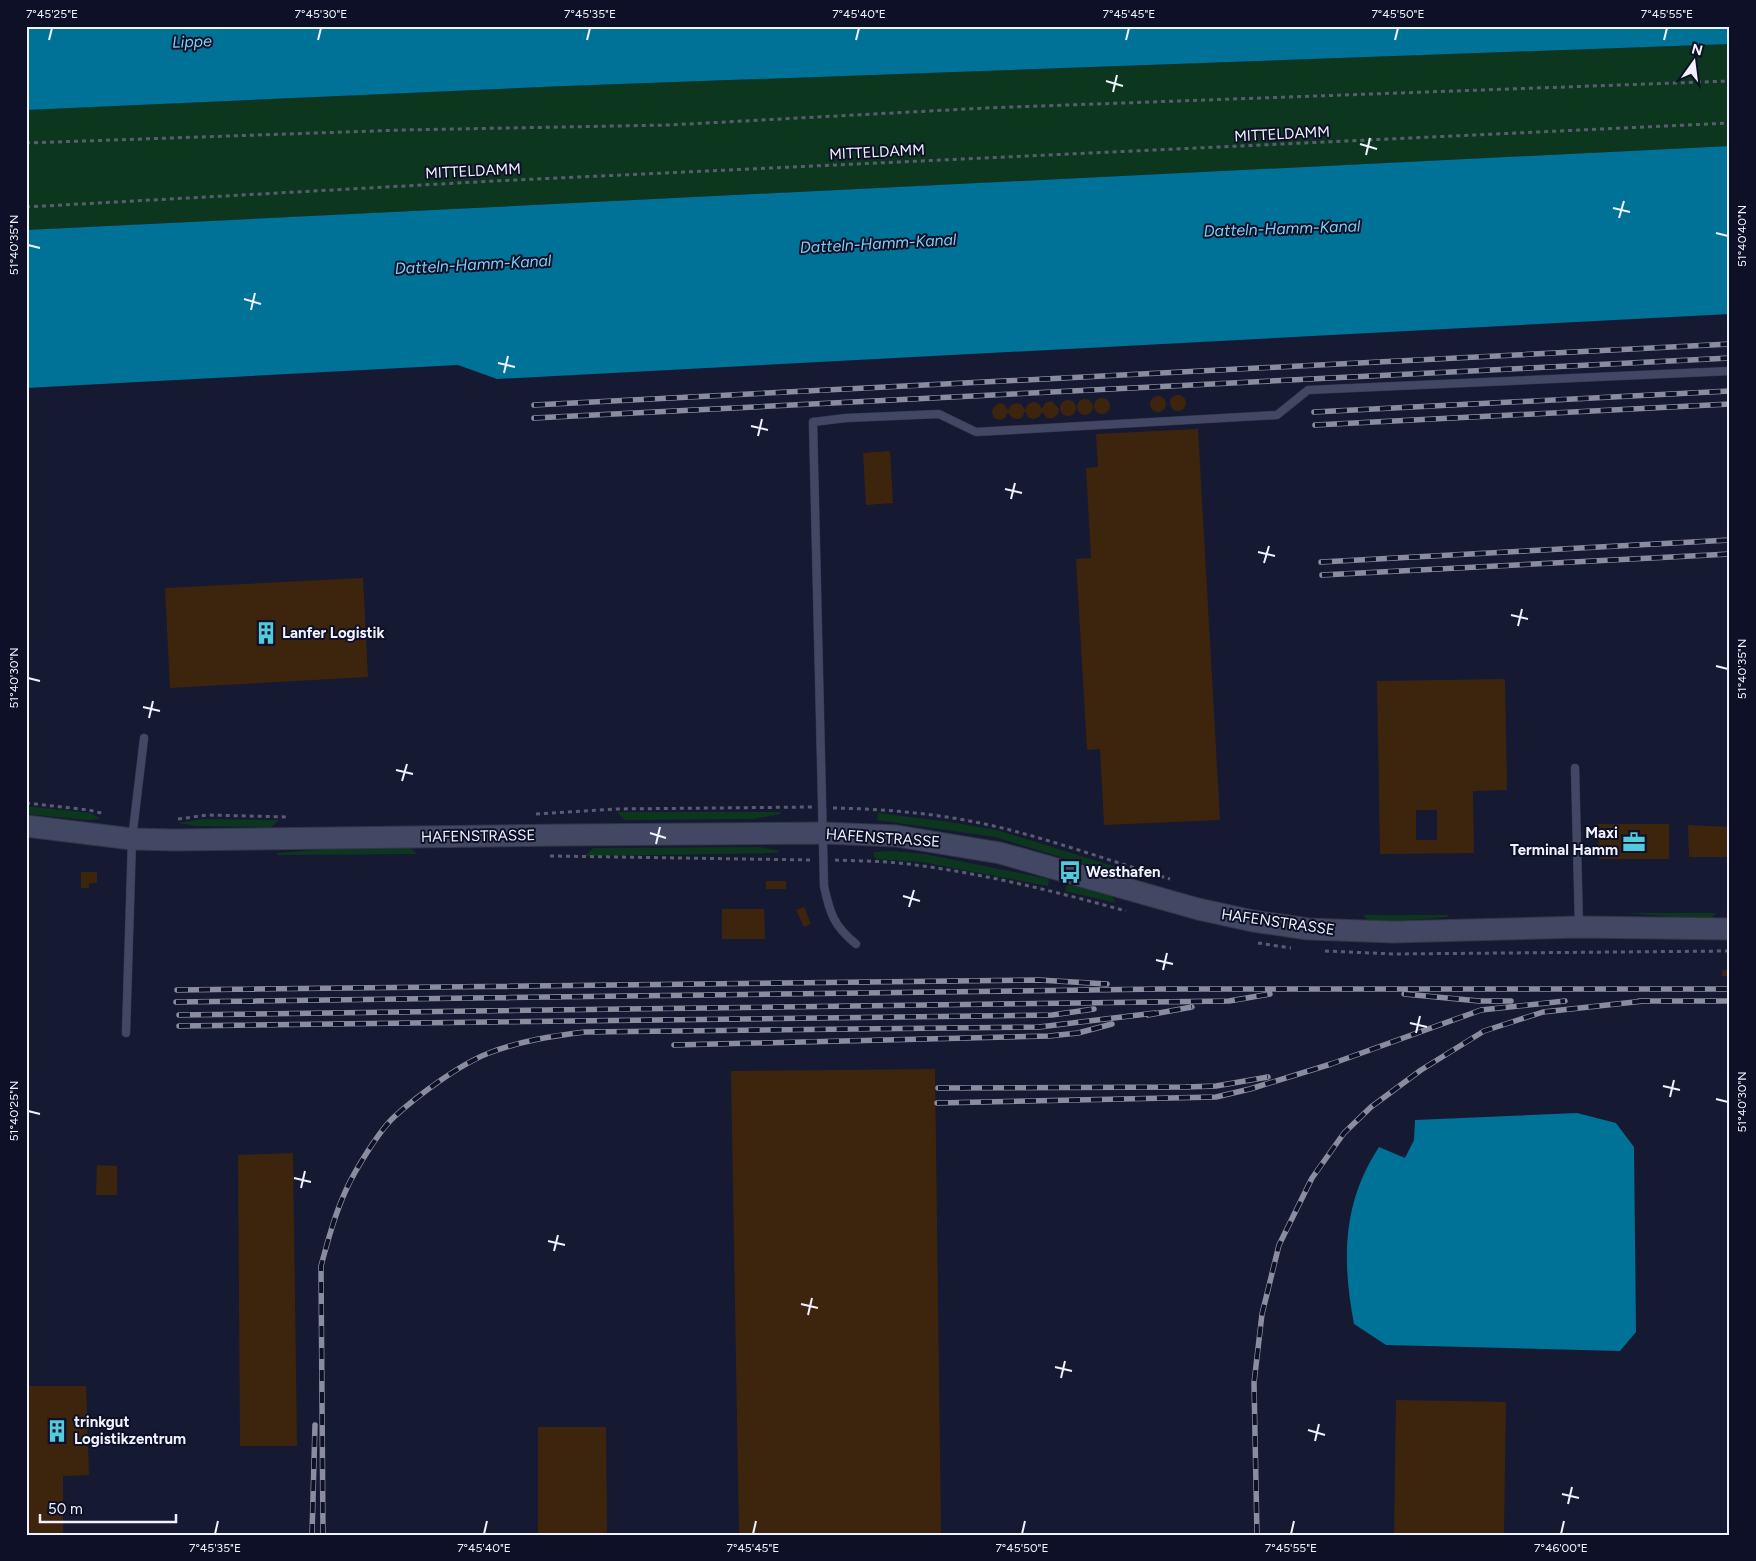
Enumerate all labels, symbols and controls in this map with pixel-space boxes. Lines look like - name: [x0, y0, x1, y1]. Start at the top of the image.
- text: 7°45'25"E: [26, 7, 78, 21]
- text: 7°45'30"E: [295, 7, 347, 21]
- text: 7°45'35"E: [564, 7, 616, 21]
- text: 7°45'40"E: [832, 7, 886, 21]
- text: 7°45'45"E: [1103, 7, 1155, 21]
- text: 7°45'50"E: [1371, 7, 1425, 21]
- text: 7°45'55"E: [1641, 7, 1693, 21]
- water label: Lippe: [172, 31, 212, 52]
- north arrow: [1668, 38, 1718, 88]
- text: N: [1690, 40, 1704, 59]
- street label: MITTELDAMM: [1234, 123, 1330, 145]
- street label: MITTELDAMM: [829, 141, 925, 163]
- street label: MITTELDAMM: [425, 160, 521, 182]
- text: 51°40'40"N: [1735, 205, 1749, 267]
- text: 51°40'35"N: [7, 215, 21, 275]
- water label: Datteln-Hamm-Kanal: [1203, 216, 1361, 241]
- water label: Datteln-Hamm-Kanal: [799, 230, 957, 257]
- water label: Datteln-Hamm-Kanal: [394, 251, 552, 278]
- building icon: Lanfer Logistik: [253, 620, 279, 646]
- place label: Lanfer Logistik: [282, 624, 385, 642]
- text: 51°40'35"N: [1735, 639, 1749, 699]
- text: 51°40'30"N: [7, 647, 21, 709]
- place label: Maxi Terminal Hamm: [1510, 824, 1618, 859]
- street label: HAFENSTRASSE: [825, 825, 941, 851]
- street label: HAFENSTRASSE: [421, 826, 535, 846]
- office icon: Maxi Terminal Hamm: [1621, 829, 1647, 855]
- bus stop icon: Westhafen: [1057, 859, 1083, 885]
- place label: Westhafen: [1086, 863, 1161, 881]
- street label: HAFENSTRASSE: [1220, 905, 1336, 939]
- text: 51°40'30"N: [1735, 1071, 1749, 1133]
- text: 51°40'25"N: [7, 1081, 21, 1141]
- place label: trinkgut Logistikzentrum: [74, 1413, 186, 1448]
- building icon: trinkgut Logistikzentrum: [44, 1418, 70, 1444]
- scale bar: [40, 1491, 176, 1523]
- text: 50 m: [48, 1500, 83, 1518]
- text: 7°45'35"E: [189, 1541, 241, 1555]
- text: 7°45'40"E: [457, 1541, 511, 1555]
- text: 7°45'45"E: [727, 1541, 779, 1555]
- text: 7°45'50"E: [995, 1541, 1049, 1555]
- text: 7°45'55"E: [1265, 1541, 1317, 1555]
- text: 7°46'00"E: [1534, 1541, 1588, 1555]

